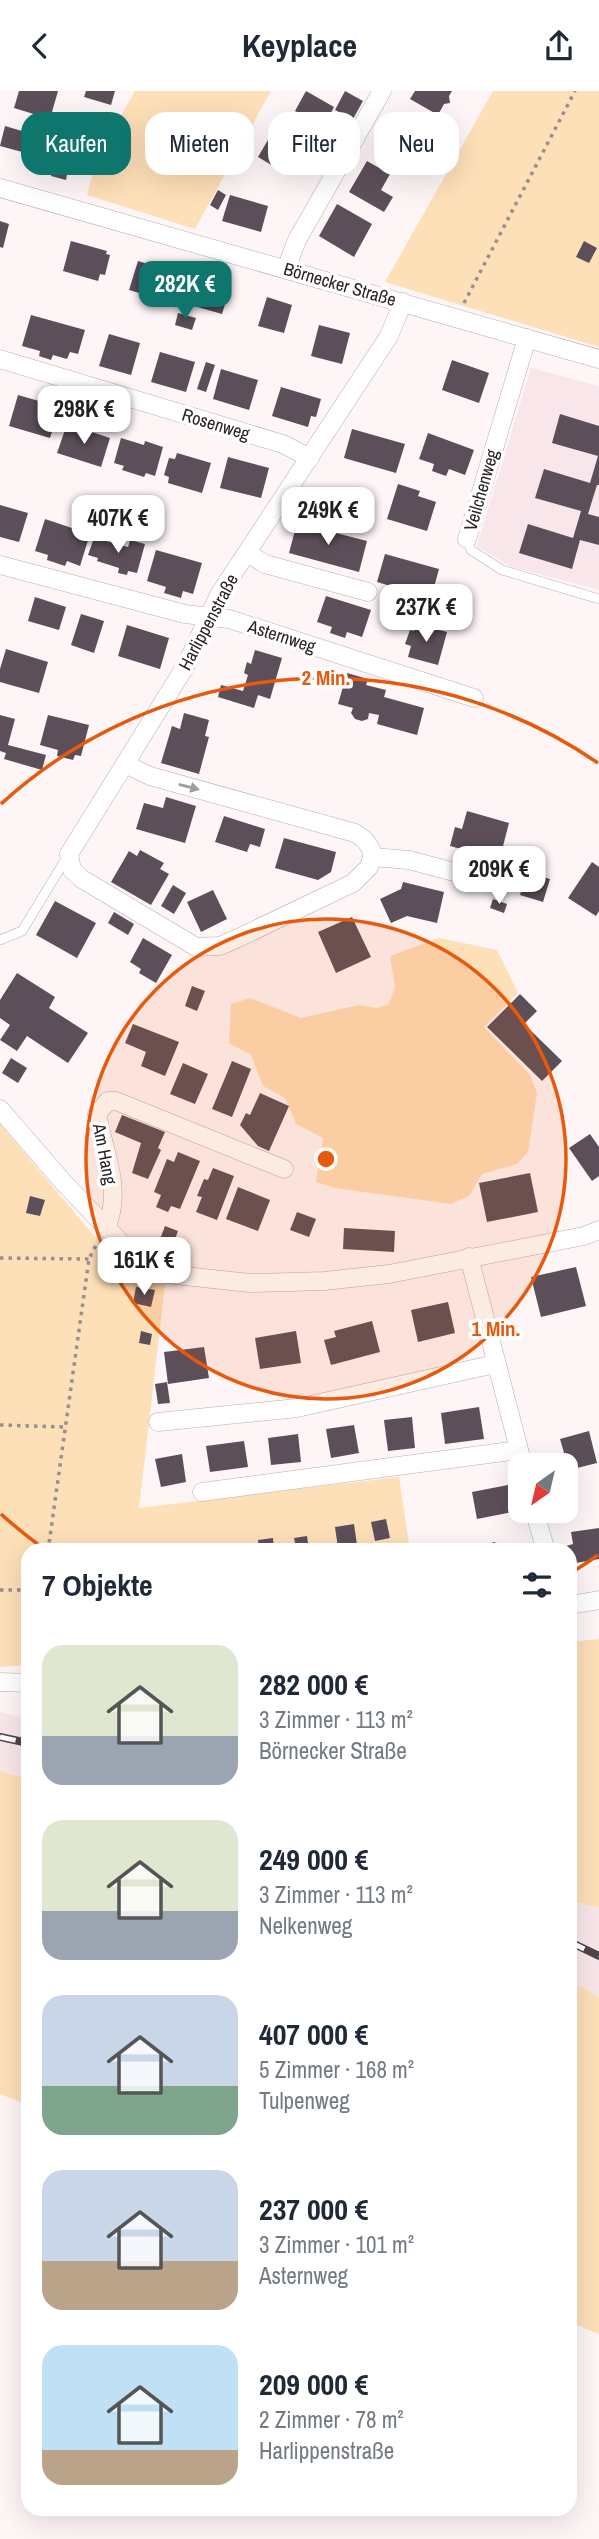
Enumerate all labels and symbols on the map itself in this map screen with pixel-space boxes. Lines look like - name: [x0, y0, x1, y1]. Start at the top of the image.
- street label: Börnecker Straße: [281, 256, 399, 312]
- pin: 282K €: [128, 261, 242, 321]
- pin: 298K €: [27, 387, 141, 446]
- street label: Rosenweg: [179, 402, 254, 446]
- street label: Veilchenweg: [457, 446, 505, 534]
- pin: 249K €: [271, 487, 385, 547]
- pin: 407K €: [61, 496, 175, 555]
- street label: Harlippenstraße: [172, 569, 244, 675]
- pin: 237K €: [369, 585, 483, 644]
- street label: Asternweg: [244, 613, 320, 659]
- text: 2 Min.: [302, 663, 350, 692]
- one-way arrow: [178, 782, 200, 793]
- pin: 209K €: [442, 847, 556, 906]
- street label: Am Hang: [87, 1120, 123, 1187]
- centre of rings: [314, 1147, 338, 1171]
- pin: 161K €: [87, 1237, 201, 1297]
- text: 1 Min.: [472, 1314, 520, 1343]
- north arrow: [508, 1453, 578, 1523]

